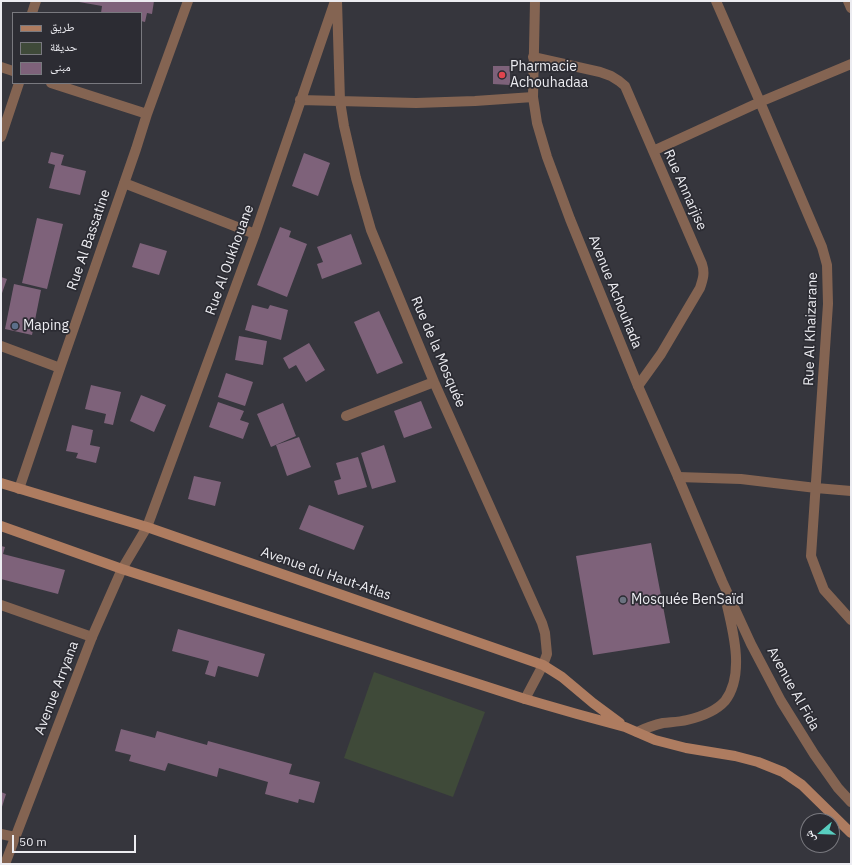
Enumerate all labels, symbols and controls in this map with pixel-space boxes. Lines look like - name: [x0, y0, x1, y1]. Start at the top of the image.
- legend: [12, 12, 142, 84]
- text: طريق: [50, 19, 75, 34]
- text: حديقة: [50, 39, 78, 54]
- text: مبنى: [50, 59, 71, 74]
- place label: Pharmacie Achouhadaa: [510, 59, 588, 92]
- marker: Pharmacie Achouhadaa: [497, 70, 507, 80]
- street label: Rue Annarjise: [660, 147, 710, 233]
- street label: Rue Al Bassatine: [64, 187, 114, 293]
- street label: Rue Al Oukhouane: [202, 203, 258, 317]
- street label: Avenue Achouhada: [585, 233, 645, 351]
- street label: Rue Al Khaizarane: [801, 272, 821, 386]
- street label: Rue de la Mosquée: [407, 294, 469, 410]
- place label: Maping: [23, 318, 69, 334]
- marker: Maping: [10, 321, 20, 331]
- street label: Avenue du Haut-Atlas: [259, 544, 393, 604]
- place label: Mosquée BenSaïd: [631, 592, 744, 608]
- marker: Mosquée BenSaïd: [618, 595, 628, 605]
- street label: Avenue Arryana: [31, 639, 83, 737]
- street label: Avenue Al Fida: [763, 644, 823, 734]
- north arrow: [800, 813, 840, 853]
- scale bar: [14, 827, 138, 853]
- text: ش: [801, 829, 818, 844]
- text: 50 m: [19, 834, 47, 849]

